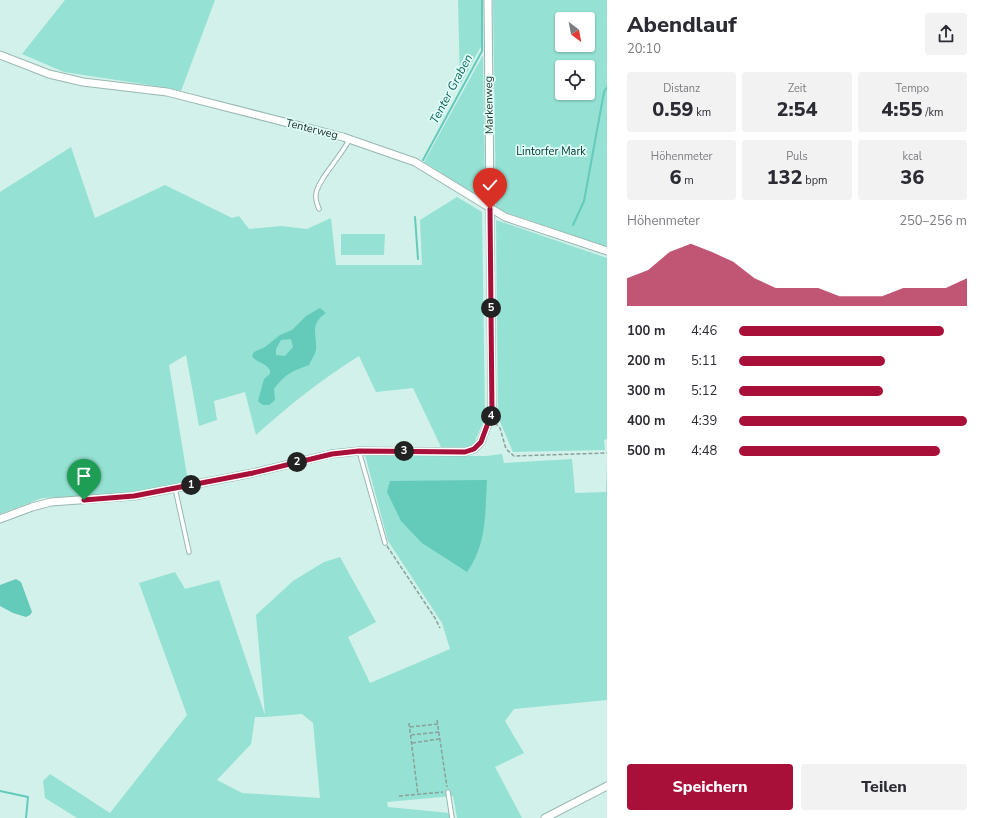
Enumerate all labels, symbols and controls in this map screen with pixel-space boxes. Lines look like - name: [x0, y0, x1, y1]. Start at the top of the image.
- text: Abendlauf: [627, 10, 737, 40]
- north arrow: [555, 12, 595, 52]
- map controls: [555, 12, 595, 100]
- button: share: [925, 13, 967, 55]
- text: 20:10: [627, 40, 661, 58]
- water label: Tenter Graben: [426, 51, 476, 127]
- button: locate: [555, 60, 595, 100]
- street label: Markenweg: [481, 76, 497, 134]
- text: Distanz: [663, 81, 700, 96]
- text: Zeit: [788, 81, 806, 96]
- text: Tempo: [896, 81, 929, 96]
- text: 0.59: [652, 96, 693, 123]
- text: 2:54: [776, 96, 818, 123]
- text: 4:55: [881, 96, 923, 123]
- text: km: [693, 105, 711, 120]
- text: /km: [923, 105, 943, 120]
- street label: Tenterweg: [284, 115, 340, 143]
- park label: Lintorfer Mark: [516, 144, 586, 159]
- text: Höhenmeter: [651, 149, 713, 164]
- text: Puls: [786, 149, 808, 164]
- text: kcal: [903, 149, 922, 164]
- text: 6: [670, 164, 682, 191]
- text: 132: [766, 164, 802, 191]
- text: 36: [900, 164, 924, 191]
- pin: [473, 168, 507, 209]
- text: m: [682, 173, 694, 188]
- text: bpm: [802, 173, 828, 188]
- icon: check: [479, 174, 501, 196]
- text: Höhenmeter: [627, 212, 700, 230]
- text: 250–256 m: [899, 212, 967, 230]
- pin: 5: [481, 298, 501, 318]
- text: 5: [488, 300, 494, 315]
- text: 100 m: [627, 322, 665, 340]
- text: 4:46: [691, 322, 717, 340]
- text: 200 m: [627, 352, 665, 370]
- text: 5:11: [691, 352, 717, 370]
- text: 300 m: [627, 382, 665, 400]
- text: 5:12: [691, 382, 717, 400]
- pin: 4: [481, 406, 501, 426]
- text: 4: [488, 408, 494, 423]
- text: 400 m: [627, 412, 665, 430]
- text: 4:39: [691, 412, 717, 430]
- pin: 3: [394, 441, 414, 461]
- text: 500 m: [627, 442, 665, 460]
- text: 4:48: [691, 442, 717, 460]
- text: 3: [401, 443, 407, 458]
- pin: 2: [287, 452, 307, 472]
- text: 2: [294, 454, 300, 469]
- pin: [67, 459, 101, 500]
- icon: arrive: [73, 465, 95, 487]
- pin: 1: [181, 475, 201, 495]
- text: 1: [188, 477, 194, 492]
- button: Speichern: [627, 764, 793, 810]
- button: Teilen: [801, 764, 967, 810]

